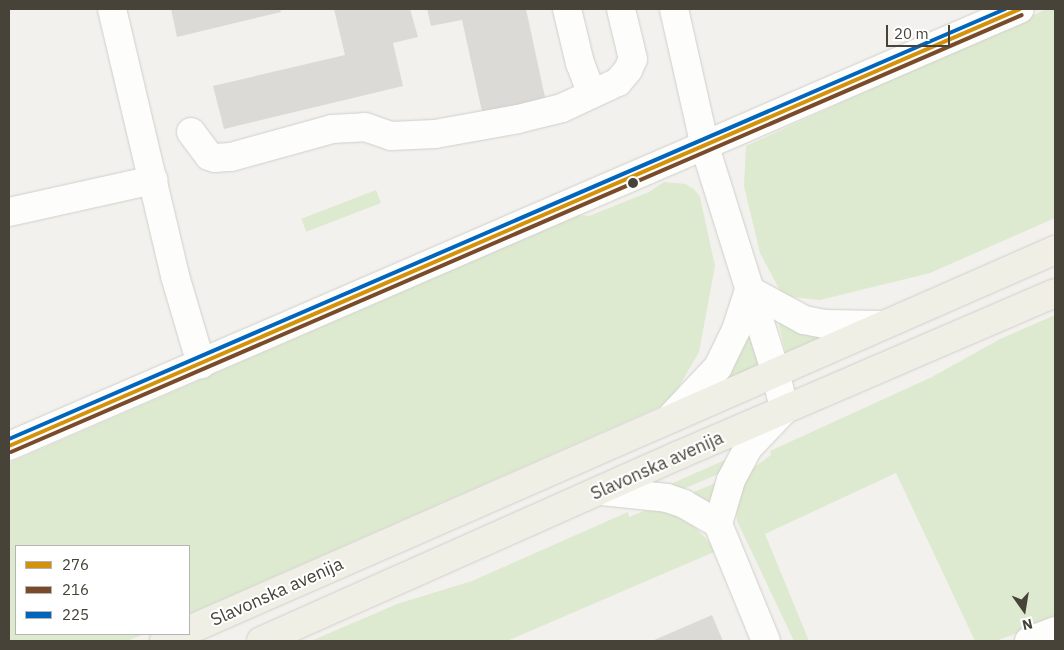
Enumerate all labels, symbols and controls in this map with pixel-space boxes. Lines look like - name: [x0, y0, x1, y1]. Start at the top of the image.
- scale bar: [889, 15, 953, 47]
- text: 20 m: [894, 24, 929, 43]
- unlabelled marker: [628, 178, 638, 188]
- street label: Slavonska avenija: [587, 427, 727, 505]
- legend: [15, 545, 190, 635]
- street label: Slavonska avenija: [207, 553, 347, 631]
- text: 276: [62, 555, 89, 574]
- text: 216: [62, 580, 89, 599]
- north arrow: [999, 585, 1049, 635]
- text: 225: [62, 605, 89, 624]
- text: N: [1020, 615, 1034, 635]

